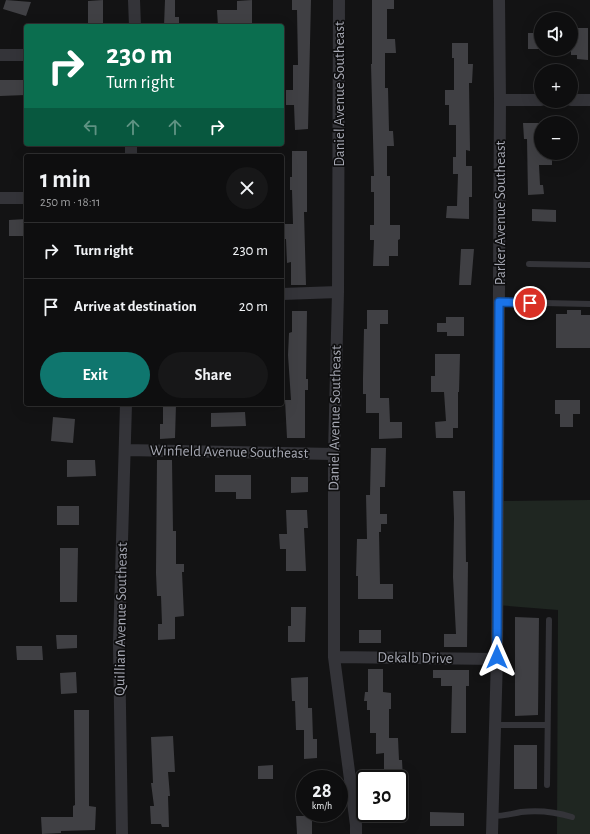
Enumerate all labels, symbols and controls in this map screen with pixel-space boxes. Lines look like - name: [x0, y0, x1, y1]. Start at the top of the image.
- map controls: [534, 12, 578, 160]
- button: sound: [534, 12, 578, 56]
- street label: Daniel Avenue Southeast: [332, 21, 347, 167]
- icon: right: [40, 40, 92, 92]
- text: 230 m: [106, 41, 173, 69]
- button: +: [534, 64, 578, 108]
- text: Turn right: [106, 74, 175, 92]
- icon: left: [80, 116, 102, 138]
- icon: ahead: [122, 116, 144, 138]
- icon: ahead: [164, 116, 186, 138]
- icon: right: [206, 116, 228, 138]
- button: −: [534, 116, 578, 160]
- street label: Parker Avenue Southeast: [493, 140, 508, 285]
- button: close: [226, 167, 268, 209]
- text: 1 min: [40, 168, 91, 192]
- text: 250 m · 18:11: [40, 196, 101, 209]
- icon: right: [40, 240, 62, 262]
- text: Turn right: [74, 243, 133, 258]
- text: 230 m: [233, 243, 268, 258]
- pin: [513, 286, 547, 320]
- icon: arrive: [519, 292, 541, 314]
- icon: arrive: [40, 296, 62, 318]
- text: Arrive at destination: [74, 299, 197, 314]
- text: 20 m: [239, 299, 268, 314]
- street label: Daniel Avenue Southeast: [326, 345, 344, 491]
- button: Exit: [40, 352, 150, 398]
- button: Share: [158, 352, 268, 398]
- street label: Winfield Avenue Southeast: [150, 443, 309, 461]
- street label: Quillian Avenue Southeast: [112, 542, 130, 696]
- position arrow: [476, 636, 518, 678]
- street label: Dekalb Drive: [377, 650, 453, 666]
- speed limit sign: 30: [356, 770, 408, 822]
- text: 28: [312, 781, 332, 801]
- text: km/h: [312, 801, 332, 811]

